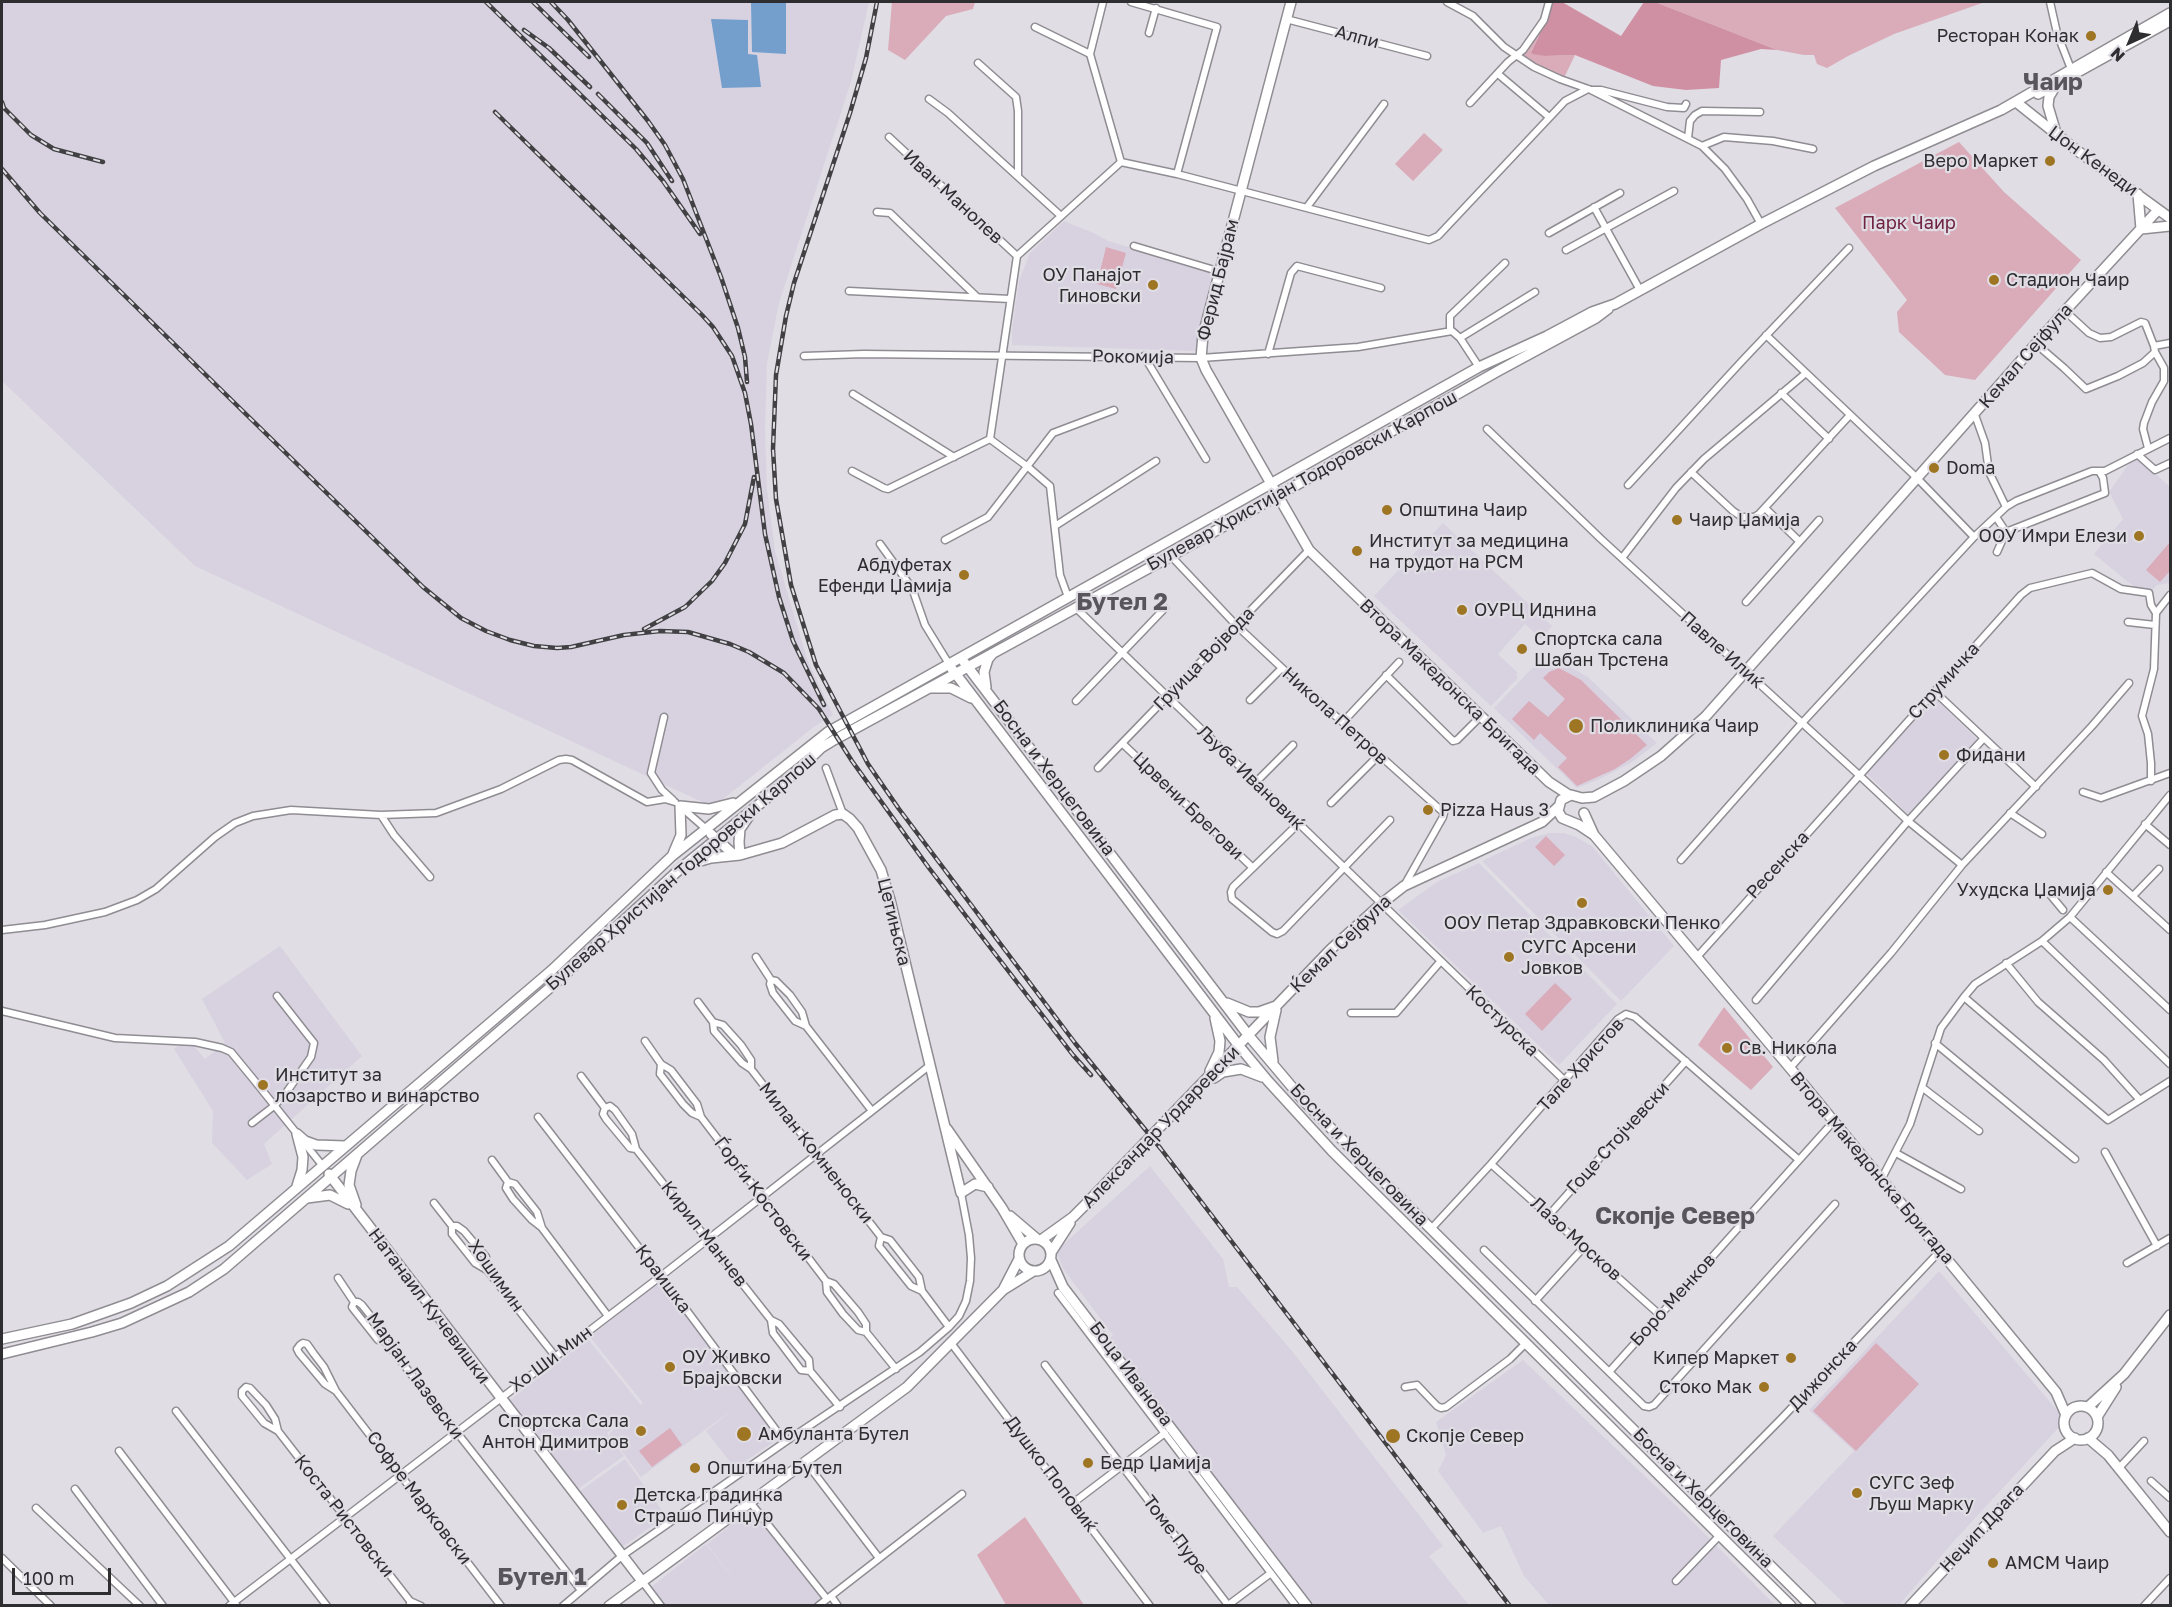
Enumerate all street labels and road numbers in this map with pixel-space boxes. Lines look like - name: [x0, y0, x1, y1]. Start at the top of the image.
- street label: Алпи: [1333, 21, 1381, 53]
- street label: Џон Кенеди: [2044, 121, 2142, 201]
- street label: Иван Манолев: [899, 145, 1007, 249]
- street label: Ферид Бајрам: [1192, 217, 1244, 343]
- street label: Кемал Сејфула: [1975, 299, 2077, 413]
- street label: Рокомија: [1092, 345, 1174, 369]
- street label: Булевар Христијан Тодоровски Карпош: [1143, 386, 1461, 576]
- street label: Втора Македонска Бригада: [1355, 595, 1545, 779]
- street label: Груица Војвода: [1149, 603, 1259, 715]
- street label: Павле Илиќ: [1676, 607, 1768, 693]
- street label: Струмичка: [1904, 638, 1984, 724]
- street label: Никола Петров: [1278, 663, 1392, 769]
- street label: Босна и Херцеговина: [988, 696, 1120, 860]
- street label: Љуба Ивановиќ: [1193, 721, 1309, 835]
- street label: Црвени Брегови: [1128, 748, 1248, 864]
- street label: Булевар Христијан Тодоровски Карпош: [541, 749, 821, 995]
- street label: Ресенска: [1742, 827, 1814, 903]
- street label: Цетињска: [873, 876, 915, 968]
- street label: Ќемал Сејфула: [1286, 890, 1396, 998]
- street label: Костурска: [1461, 981, 1543, 1061]
- street label: Тале Христов: [1533, 1014, 1629, 1116]
- street label: Александар Урдаревски: [1078, 1041, 1244, 1213]
- street label: Втора Македонска Бригада: [1785, 1068, 1959, 1268]
- street label: Милан Комненоски: [754, 1078, 878, 1228]
- street label: Гоце Стојчевски: [1562, 1078, 1674, 1198]
- street label: Босна и Херцеговина: [1285, 1079, 1433, 1231]
- street label: Ѓoрѓи Костовски: [709, 1133, 817, 1265]
- street label: Кирил Манчев: [656, 1177, 752, 1291]
- street label: Лазо Москов: [1526, 1193, 1626, 1285]
- street label: Натанаил Кучевишки: [363, 1224, 495, 1388]
- street label: Хошимин: [463, 1236, 529, 1316]
- street label: Краишка: [630, 1241, 696, 1317]
- street label: Боро Менков: [1626, 1249, 1720, 1351]
- street label: Марјан Лазевски: [362, 1308, 468, 1444]
- street label: Боца Иванова: [1085, 1318, 1177, 1430]
- street label: Хо Ши Мин: [506, 1321, 596, 1397]
- street label: Дижонска: [1784, 1335, 1862, 1415]
- street label: Душко Поповиќ: [1000, 1412, 1102, 1536]
- street label: Босна и Херцеговина: [1628, 1423, 1778, 1573]
- street label: Софре Марковски: [362, 1427, 476, 1569]
- street label: Коста Ристовски: [290, 1451, 398, 1581]
- street label: Неџип Драга: [1935, 1479, 2029, 1577]
- street label: Томе Пуре: [1138, 1491, 1212, 1579]

